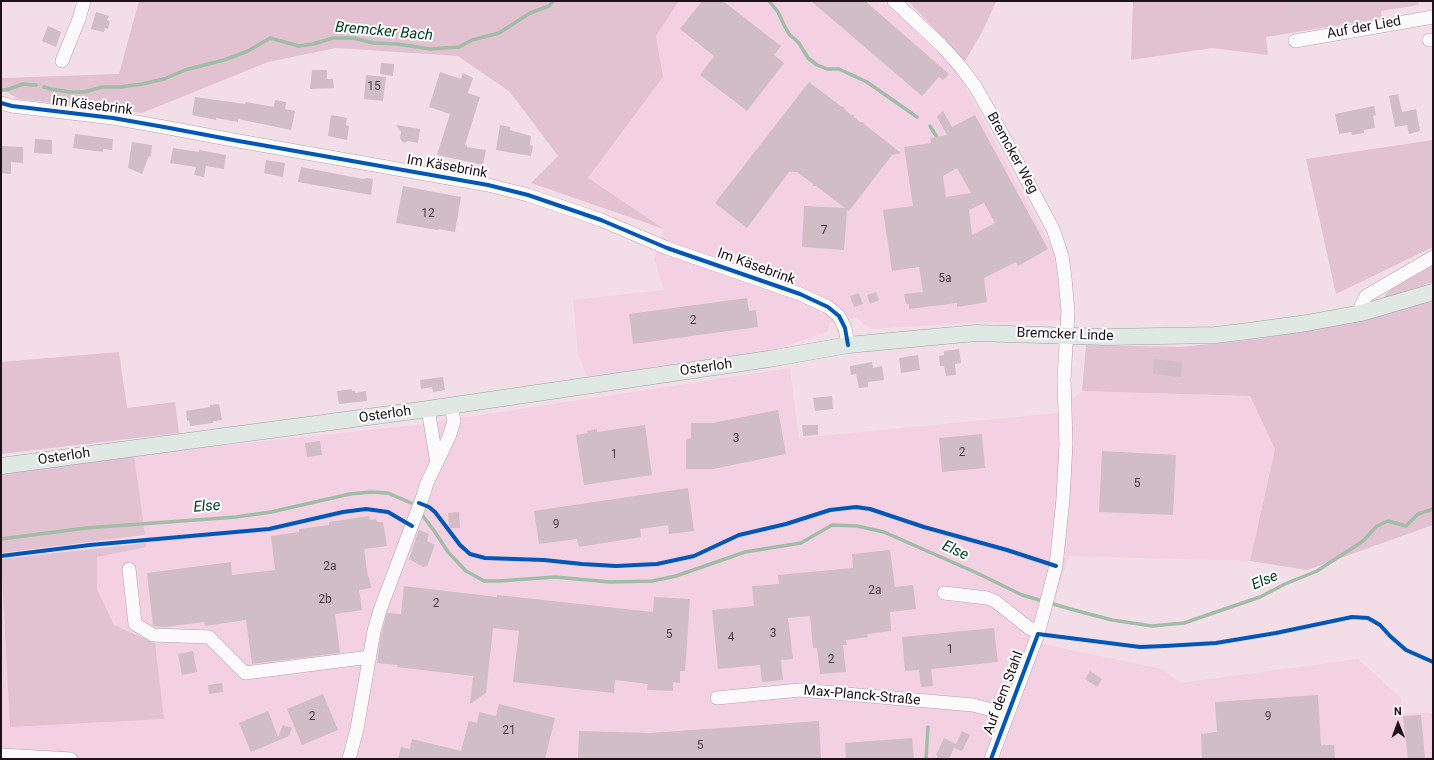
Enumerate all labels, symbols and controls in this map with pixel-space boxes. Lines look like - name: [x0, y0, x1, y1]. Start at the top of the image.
- street label: Auf der Lied: [1326, 13, 1402, 43]
- water label: Bremcker Bach: [334, 19, 434, 45]
- house number: 15: [367, 80, 381, 94]
- street label: Im Käsebrink: [51, 93, 133, 119]
- street label: Bremcker Weg: [983, 109, 1041, 197]
- street label: Im Käsebrink: [405, 152, 489, 182]
- house number: 12: [421, 207, 435, 221]
- house number: 7: [821, 224, 827, 238]
- street label: Im Käsebrink: [715, 245, 797, 289]
- house number: 5a: [938, 272, 952, 286]
- house number: 2: [690, 314, 696, 328]
- street label: Bremcker Linde: [1016, 325, 1114, 345]
- street label: Osterloh: [679, 356, 733, 380]
- street label: Osterloh: [358, 403, 412, 427]
- house number: 3: [733, 432, 739, 446]
- street label: Osterloh: [37, 445, 91, 469]
- house number: 2: [959, 446, 965, 460]
- house number: 1: [611, 448, 617, 462]
- house number: 5: [1134, 477, 1140, 491]
- water label: Else: [193, 497, 221, 517]
- house number: 9: [553, 518, 559, 532]
- water label: Else: [939, 537, 971, 565]
- house number: 2a: [323, 560, 337, 574]
- water label: Else: [1249, 567, 1281, 595]
- house number: 2a: [868, 584, 882, 598]
- house number: 2b: [318, 593, 332, 607]
- house number: 2: [433, 597, 439, 611]
- house number: 3: [770, 627, 776, 641]
- house number: 5: [666, 628, 672, 642]
- house number: 4: [728, 631, 734, 645]
- house number: 1: [947, 643, 953, 657]
- street label: Auf dem Stahl: [980, 649, 1028, 737]
- house number: 2: [828, 653, 834, 667]
- street label: Max-Planck-Straße: [803, 683, 921, 709]
- north arrow: [1378, 704, 1418, 744]
- text: N: [1394, 705, 1402, 718]
- house number: 2: [309, 710, 315, 724]
- house number: 9: [1265, 710, 1271, 724]
- house number: 21: [502, 724, 516, 738]
- house number: 5: [697, 739, 703, 753]

